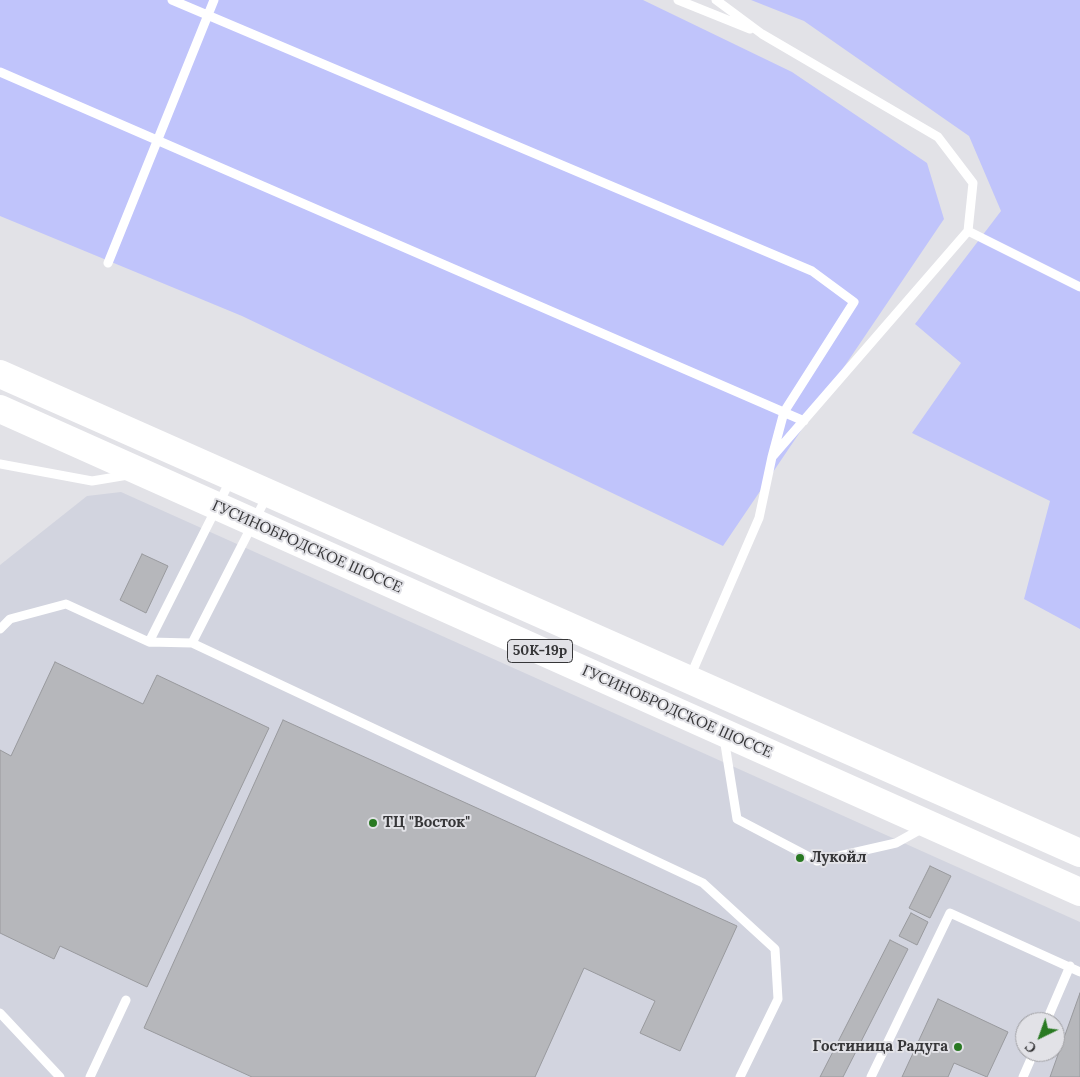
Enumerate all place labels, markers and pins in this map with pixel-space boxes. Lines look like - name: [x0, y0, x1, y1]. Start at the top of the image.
- place label: ТЦ "Восток": [383, 814, 470, 832]
- marker: ТЦ "Восток": [367, 817, 379, 829]
- place label: Лукойл: [810, 849, 867, 867]
- marker: Лукойл: [794, 852, 806, 864]
- place label: Гостиница Радуга: [813, 1038, 948, 1056]
- marker: Гостиница Радуга: [952, 1041, 964, 1053]

